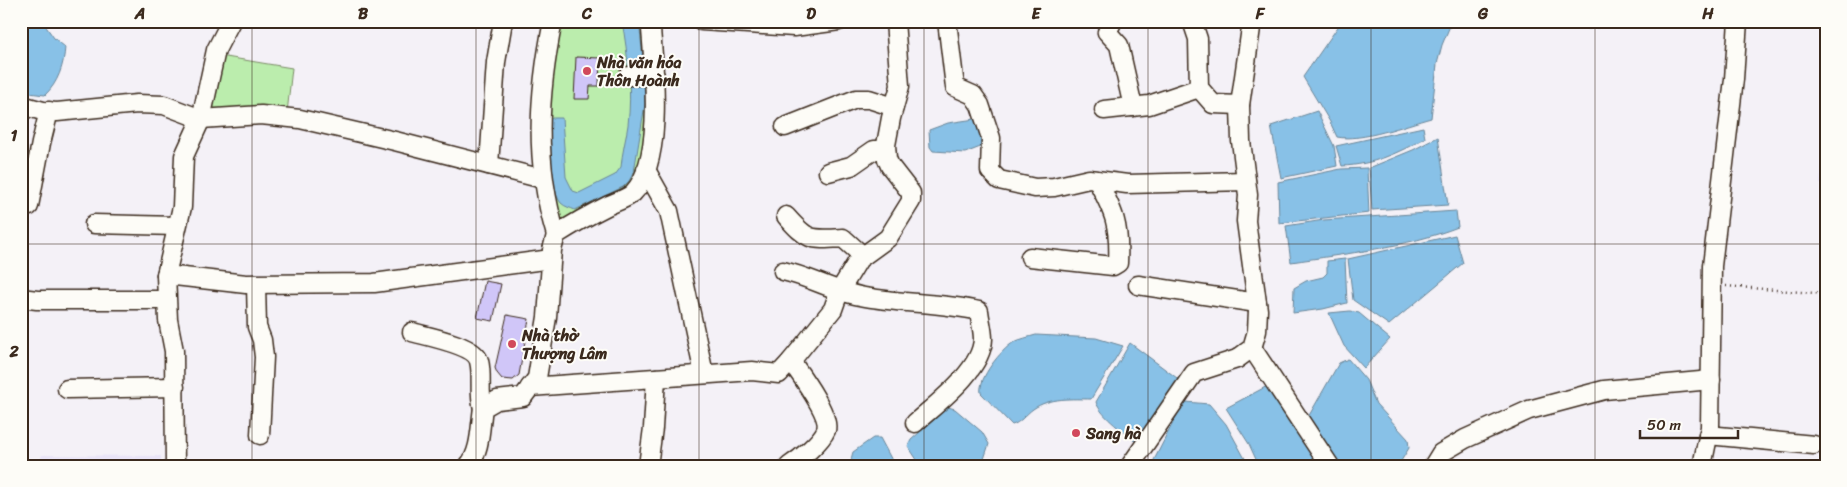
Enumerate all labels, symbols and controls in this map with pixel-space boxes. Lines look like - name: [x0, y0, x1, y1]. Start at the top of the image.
- text: A: [134, 0, 145, 28]
- text: B: [358, 0, 369, 28]
- text: C: [581, 0, 593, 28]
- text: D: [806, 0, 816, 28]
- text: E: [1032, 0, 1042, 28]
- text: F: [1255, 0, 1266, 28]
- text: G: [1477, 0, 1489, 28]
- text: H: [1701, 0, 1714, 28]
- place label: Nhà văn hóa Thôn Hoành: [596, 48, 682, 95]
- marker: Nhà văn hóa Thôn Hoành: [581, 65, 593, 77]
- text: 1: [11, 121, 18, 150]
- place label: Nhà thờ Thượng Lâm: [521, 321, 607, 368]
- text: 2: [8, 337, 19, 366]
- marker: Nhà thờ Thượng Lâm: [506, 338, 518, 350]
- scale bar: [1640, 407, 1737, 439]
- text: 50 m: [1647, 412, 1682, 438]
- place label: Sang hà: [1085, 419, 1141, 448]
- marker: Sang hà: [1070, 427, 1082, 439]

